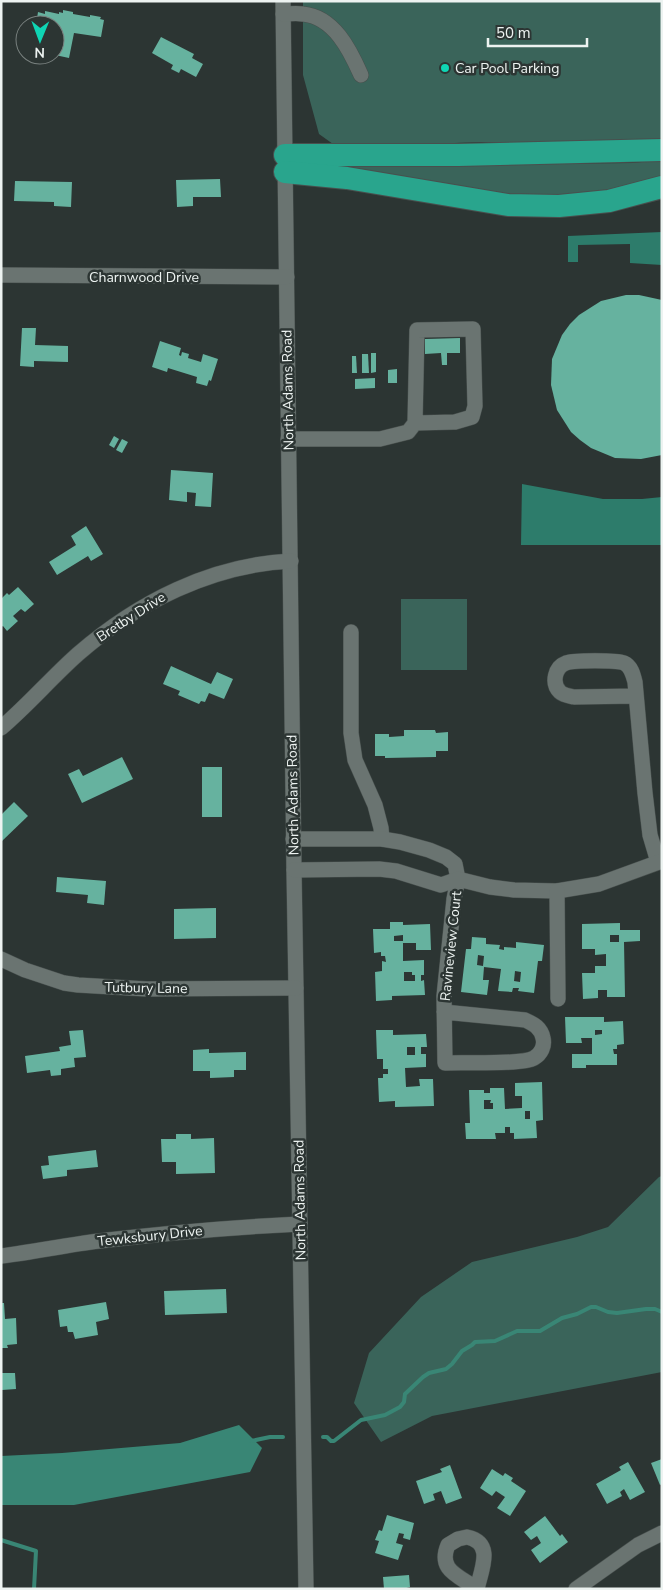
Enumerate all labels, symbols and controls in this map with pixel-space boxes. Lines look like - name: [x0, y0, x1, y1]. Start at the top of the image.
- north arrow: [15, 15, 65, 65]
- scale bar: [488, 15, 587, 47]
- text: 50 m: [496, 23, 531, 43]
- text: N: [34, 43, 45, 62]
- place label: Car Pool Parking: [455, 59, 559, 78]
- marker: Car Pool Parking: [439, 62, 451, 74]
- street label: Charnwood Drive: [89, 268, 199, 287]
- street label: North Adams Road: [277, 330, 299, 450]
- street label: Bretby Drive: [93, 588, 169, 646]
- street label: North Adams Road: [282, 735, 304, 855]
- street label: Ravineview Court: [436, 890, 466, 1002]
- street label: Tutbury Lane: [104, 978, 188, 998]
- street label: North Adams Road: [289, 1140, 311, 1260]
- street label: Tewksbury Drive: [97, 1221, 203, 1251]

